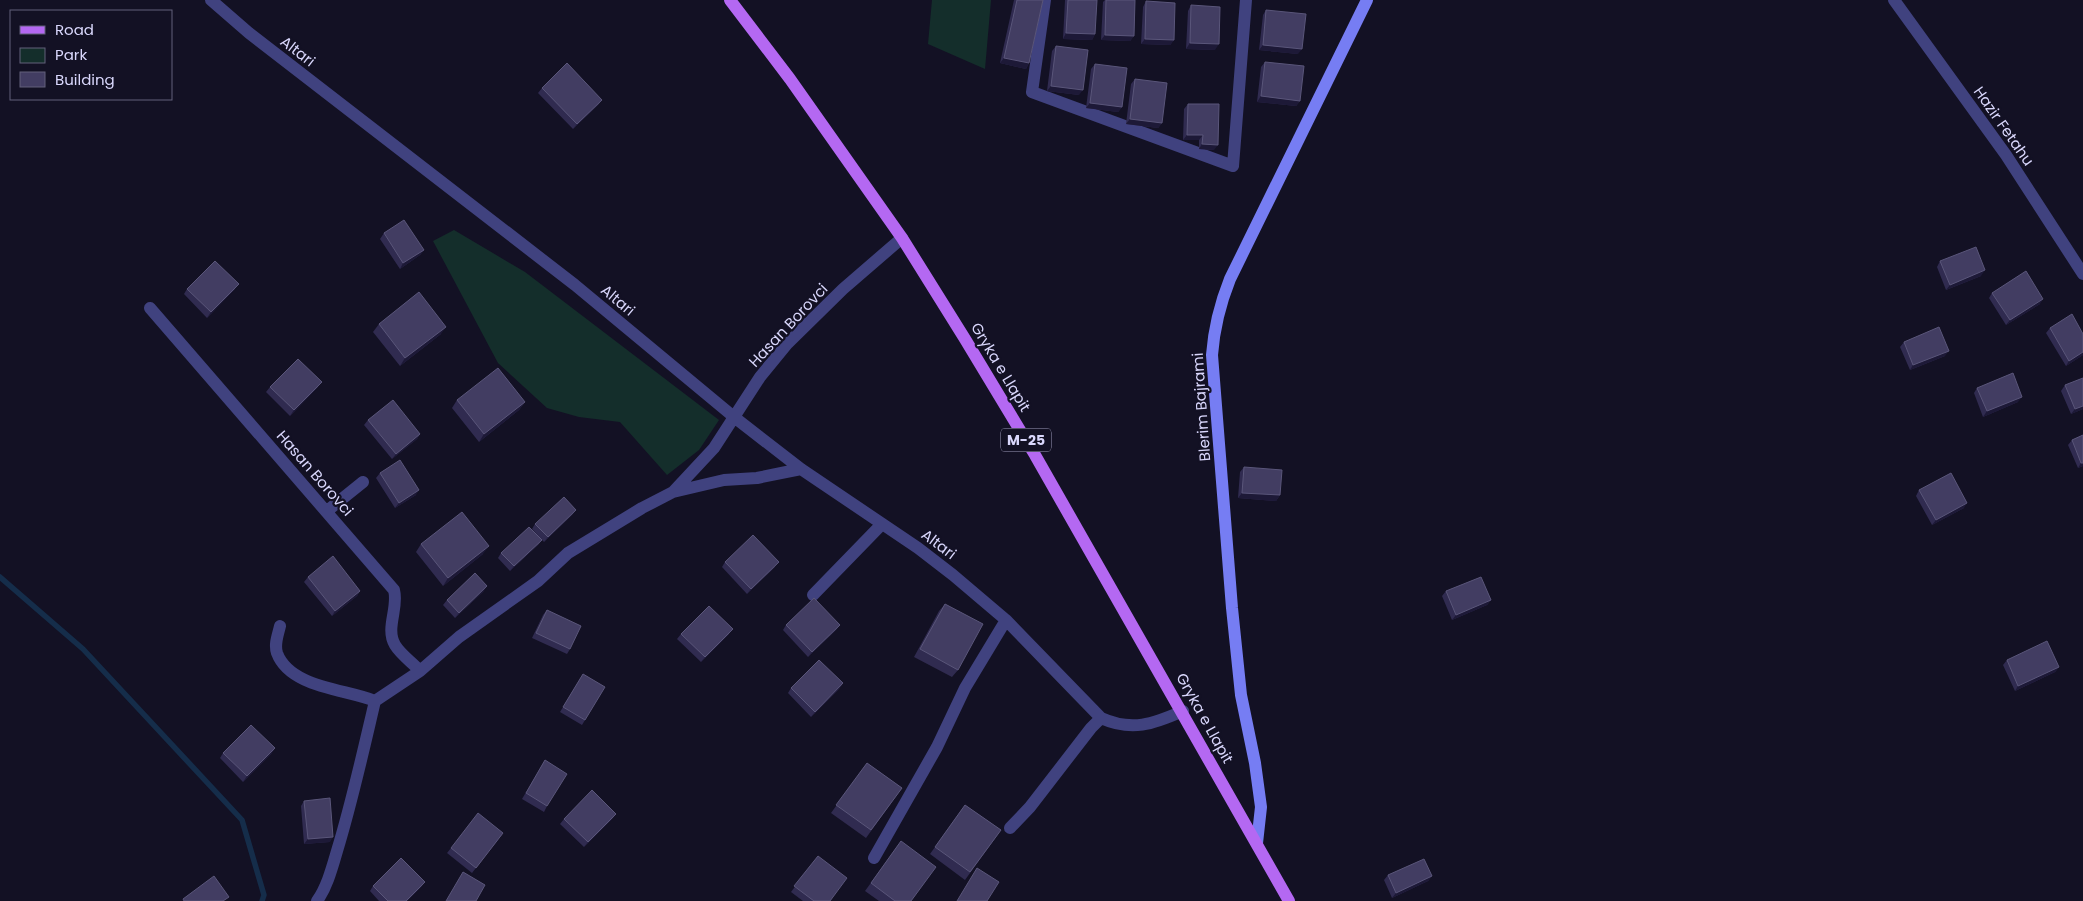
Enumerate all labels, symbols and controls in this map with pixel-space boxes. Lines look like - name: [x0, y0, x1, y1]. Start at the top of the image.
- legend: [10, 10, 172, 100]
- text: Road: [55, 19, 94, 40]
- street label: Altari: [276, 31, 320, 71]
- text: Park: [55, 44, 87, 65]
- text: Building: [55, 69, 115, 90]
- street label: Hazir Fetahu: [1969, 82, 2039, 170]
- street label: Hasan Borovci: [744, 279, 832, 371]
- street label: Altari: [596, 280, 640, 320]
- street label: Gryka e Llapit: [966, 319, 1036, 415]
- street label: Blerim Bajrami: [1187, 352, 1215, 462]
- street label: Hasan Borovci: [272, 426, 358, 520]
- road number: M-25: [1001, 428, 1051, 452]
- street label: Altari: [917, 524, 961, 564]
- street label: Gryka e Llapit: [1171, 669, 1239, 767]

